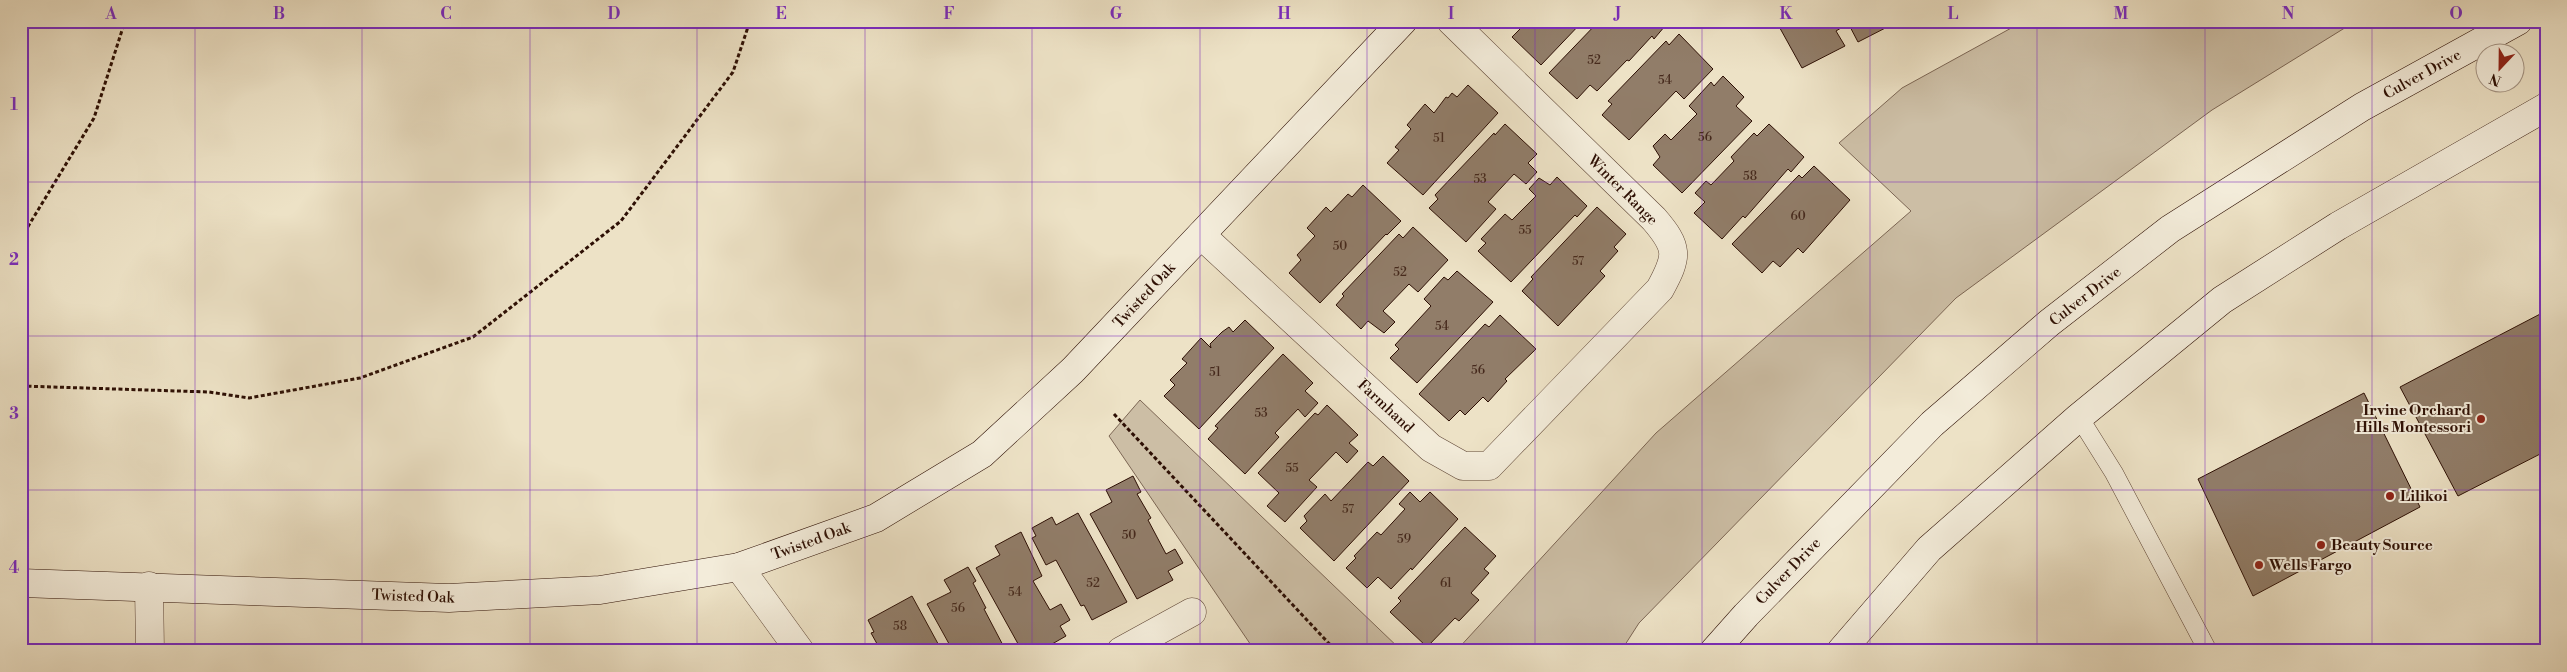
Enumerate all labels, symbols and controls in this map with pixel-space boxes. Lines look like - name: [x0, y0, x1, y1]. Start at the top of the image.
- text: A: [104, 4, 117, 24]
- text: B: [273, 4, 285, 24]
- text: C: [440, 4, 452, 24]
- text: D: [608, 4, 621, 24]
- text: E: [775, 4, 787, 24]
- text: F: [943, 4, 955, 24]
- text: G: [1110, 4, 1123, 24]
- text: H: [1277, 4, 1291, 24]
- text: I: [1448, 4, 1454, 24]
- text: J: [1613, 4, 1621, 24]
- text: K: [1780, 4, 1794, 24]
- text: L: [1948, 4, 1959, 24]
- text: M: [2114, 4, 2129, 24]
- text: N: [2282, 4, 2295, 24]
- text: O: [2449, 4, 2463, 24]
- north arrow: [2474, 42, 2524, 92]
- street label: Culver Drive: [2380, 45, 2464, 104]
- house number: 52: [1587, 53, 1601, 68]
- text: N: [2487, 69, 2504, 90]
- house number: 54: [1658, 73, 1672, 88]
- text: 1: [10, 95, 18, 115]
- house number: 56: [1698, 130, 1712, 145]
- house number: 51: [1433, 131, 1446, 146]
- street label: Winter Range: [1583, 151, 1662, 229]
- house number: 58: [1743, 169, 1757, 184]
- house number: 53: [1473, 172, 1487, 187]
- house number: 60: [1790, 209, 1806, 224]
- house number: 55: [1518, 223, 1532, 238]
- house number: 50: [1333, 239, 1347, 254]
- text: 2: [9, 250, 19, 270]
- house number: 57: [1572, 254, 1584, 269]
- street label: Twisted Oak: [1109, 258, 1180, 332]
- street label: Culver Drive: [2046, 262, 2125, 330]
- house number: 52: [1393, 265, 1407, 280]
- house number: 54: [1435, 319, 1449, 334]
- house number: 56: [1471, 363, 1485, 378]
- house number: 51: [1209, 365, 1222, 380]
- street label: Farmhand: [1353, 375, 1418, 438]
- place label: Irvine Orchard Hills Montessori: [2355, 401, 2472, 437]
- text: 3: [9, 404, 19, 424]
- house number: 53: [1254, 406, 1268, 421]
- marker: Irvine Orchard Hills Montessori: [2475, 413, 2487, 425]
- house number: 55: [1285, 461, 1299, 476]
- place label: Lilikoi: [2400, 487, 2448, 506]
- marker: Lilikoi: [2384, 490, 2396, 502]
- house number: 57: [1342, 502, 1354, 517]
- street label: Twisted Oak: [769, 518, 854, 565]
- house number: 50: [1122, 528, 1136, 543]
- house number: 59: [1397, 532, 1411, 547]
- street label: Culver Drive: [1752, 534, 1825, 609]
- place label: Beauty Source: [2331, 536, 2433, 555]
- marker: Beauty Source: [2315, 539, 2327, 551]
- place label: Wells Fargo: [2268, 556, 2352, 575]
- text: 4: [9, 558, 20, 578]
- marker: Wells Fargo: [2253, 559, 2265, 571]
- house number: 52: [1086, 576, 1100, 591]
- house number: 61: [1440, 576, 1453, 591]
- house number: 54: [1008, 585, 1022, 600]
- street label: Twisted Oak: [371, 586, 456, 607]
- house number: 56: [951, 601, 965, 616]
- house number: 58: [893, 619, 907, 634]

